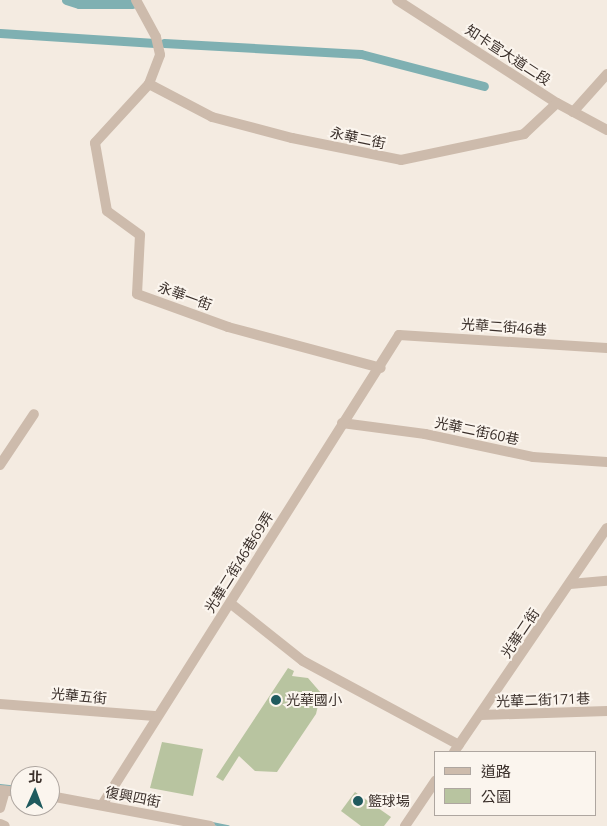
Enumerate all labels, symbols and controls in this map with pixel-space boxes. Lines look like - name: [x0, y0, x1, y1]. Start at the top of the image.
- street label: 知卡宣大道二段: [462, 21, 554, 89]
- street label: 永華二街: [329, 124, 387, 152]
- street label: 永華一街: [156, 279, 214, 313]
- street label: 光華二街46巷: [461, 316, 547, 338]
- street label: 光華二街60巷: [433, 414, 521, 448]
- street label: 光華二街46巷69弄: [201, 508, 277, 616]
- street label: 光華二街: [497, 605, 543, 661]
- street label: 光華五街: [50, 685, 108, 707]
- street label: 光華二街171巷: [496, 690, 590, 710]
- place label: 光華國小: [286, 692, 342, 708]
- marker: 光華國小: [270, 694, 282, 706]
- legend: [434, 751, 597, 816]
- text: 道路: [481, 761, 511, 781]
- north arrow: [10, 766, 60, 816]
- text: 北: [28, 767, 43, 786]
- street label: 復興四街: [104, 783, 162, 811]
- text: 公園: [481, 786, 511, 806]
- place label: 籃球場: [368, 793, 410, 809]
- marker: 籃球場: [352, 795, 364, 807]

